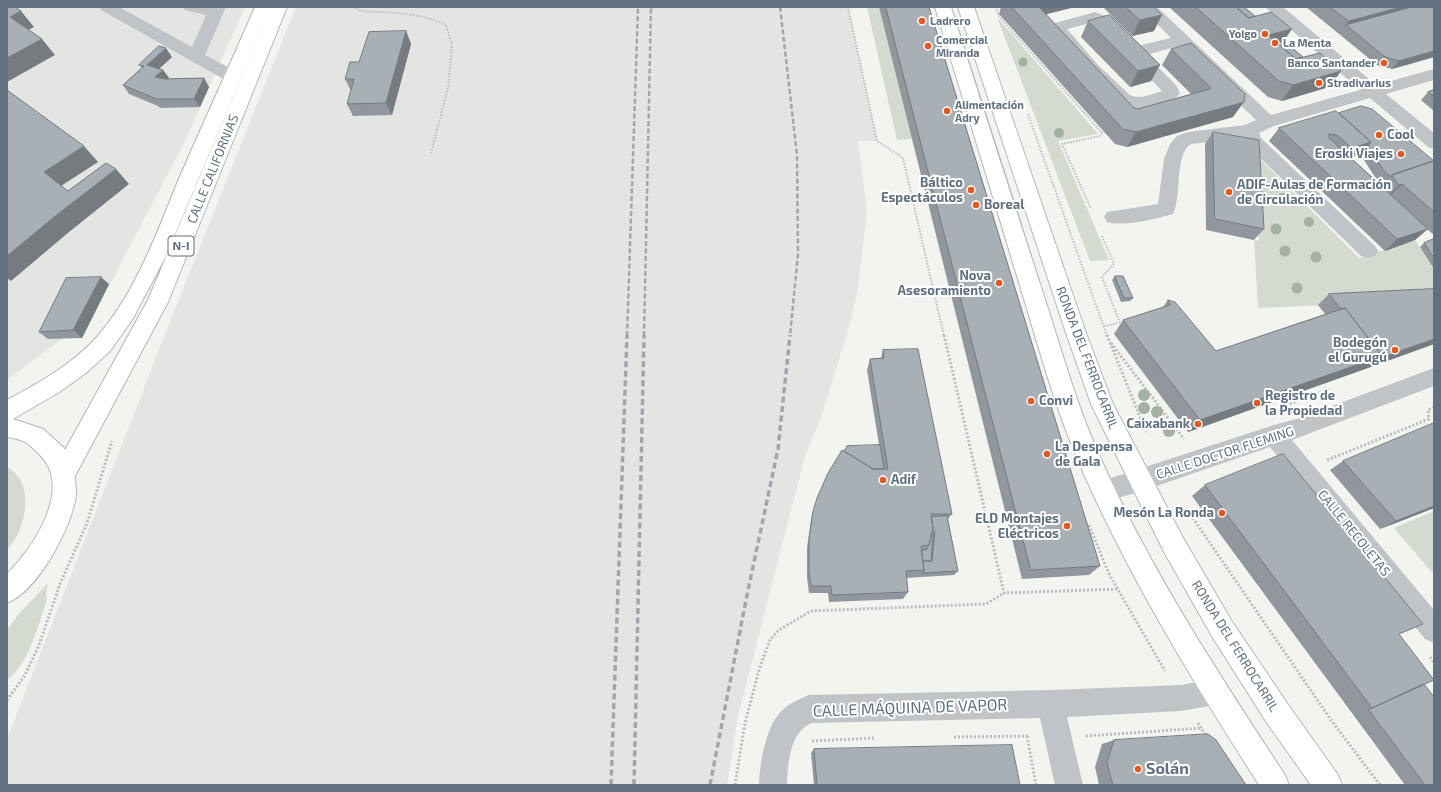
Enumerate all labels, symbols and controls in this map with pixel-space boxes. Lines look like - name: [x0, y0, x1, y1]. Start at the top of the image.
- place label: Ladrero: [930, 14, 971, 28]
- marker: Ladrero: [917, 16, 927, 26]
- place label: Yoigo: [1229, 27, 1257, 41]
- marker: Yoigo: [1260, 29, 1270, 39]
- place label: Comercial Miranda: [936, 33, 988, 59]
- place label: La Menta: [1283, 36, 1331, 50]
- marker: La Menta: [1270, 38, 1280, 48]
- marker: Comercial Miranda: [923, 41, 933, 51]
- place label: Banco Santander: [1287, 56, 1376, 70]
- marker: Banco Santander: [1379, 58, 1389, 68]
- place label: Stradivarius: [1327, 76, 1391, 90]
- marker: Stradivarius: [1314, 78, 1324, 88]
- place label: Alimentación Adry: [955, 98, 1024, 124]
- marker: Alimentación Adry: [942, 106, 952, 116]
- street label: CALLE CALIFORNIAS: [184, 112, 242, 226]
- place label: Cool: [1387, 127, 1414, 143]
- marker: Cool: [1374, 130, 1384, 140]
- place label: Eroski Viajes: [1315, 146, 1393, 162]
- marker: Eroski Viajes: [1396, 149, 1406, 159]
- place label: Báltico Espectáculos: [881, 175, 963, 206]
- place label: ADIF-Aulas de Formación de Circulación: [1237, 177, 1391, 208]
- marker: Báltico Espectáculos: [966, 185, 976, 195]
- marker: ADIF-Aulas de Formación de Circulación: [1224, 187, 1234, 197]
- place label: Boreal: [984, 197, 1024, 213]
- marker: Boreal: [971, 200, 981, 210]
- road number: N-I: [168, 236, 194, 256]
- place label: Nova Asesoramiento: [898, 268, 991, 299]
- marker: Nova Asesoramiento: [994, 278, 1004, 288]
- street label: RONDA DEL FERROCARRIL: [1053, 284, 1121, 432]
- place label: Bodegón el Gurugú: [1328, 335, 1387, 366]
- marker: Bodegón el Gurugú: [1390, 345, 1400, 355]
- place label: Registro de la Propiedad: [1265, 388, 1342, 419]
- place label: Convi: [1039, 393, 1073, 409]
- marker: Convi: [1026, 396, 1036, 406]
- marker: Registro de la Propiedad: [1252, 398, 1262, 408]
- place label: Caixabank: [1126, 416, 1190, 432]
- marker: Caixabank: [1193, 419, 1203, 429]
- street label: CALLE DOCTOR FLEMING: [1154, 423, 1296, 483]
- place label: La Despensa de Gala: [1055, 439, 1133, 470]
- marker: La Despensa de Gala: [1042, 449, 1052, 459]
- place label: Adif: [891, 472, 916, 488]
- marker: Adif: [878, 475, 888, 485]
- street label: CALLE RECOLETAS: [1314, 487, 1394, 579]
- place label: Mesón La Ronda: [1113, 505, 1214, 521]
- marker: Mesón La Ronda: [1217, 508, 1227, 518]
- place label: ELD Montajes Eléctricos: [975, 511, 1059, 542]
- marker: ELD Montajes Eléctricos: [1062, 521, 1072, 531]
- street label: RONDA DEL FERROCARRIL: [1188, 578, 1282, 714]
- street label: CALLE MÁQUINA DE VAPOR: [812, 695, 1008, 721]
- place label: Solán: [1146, 759, 1189, 779]
- marker: Solán: [1133, 764, 1143, 774]

